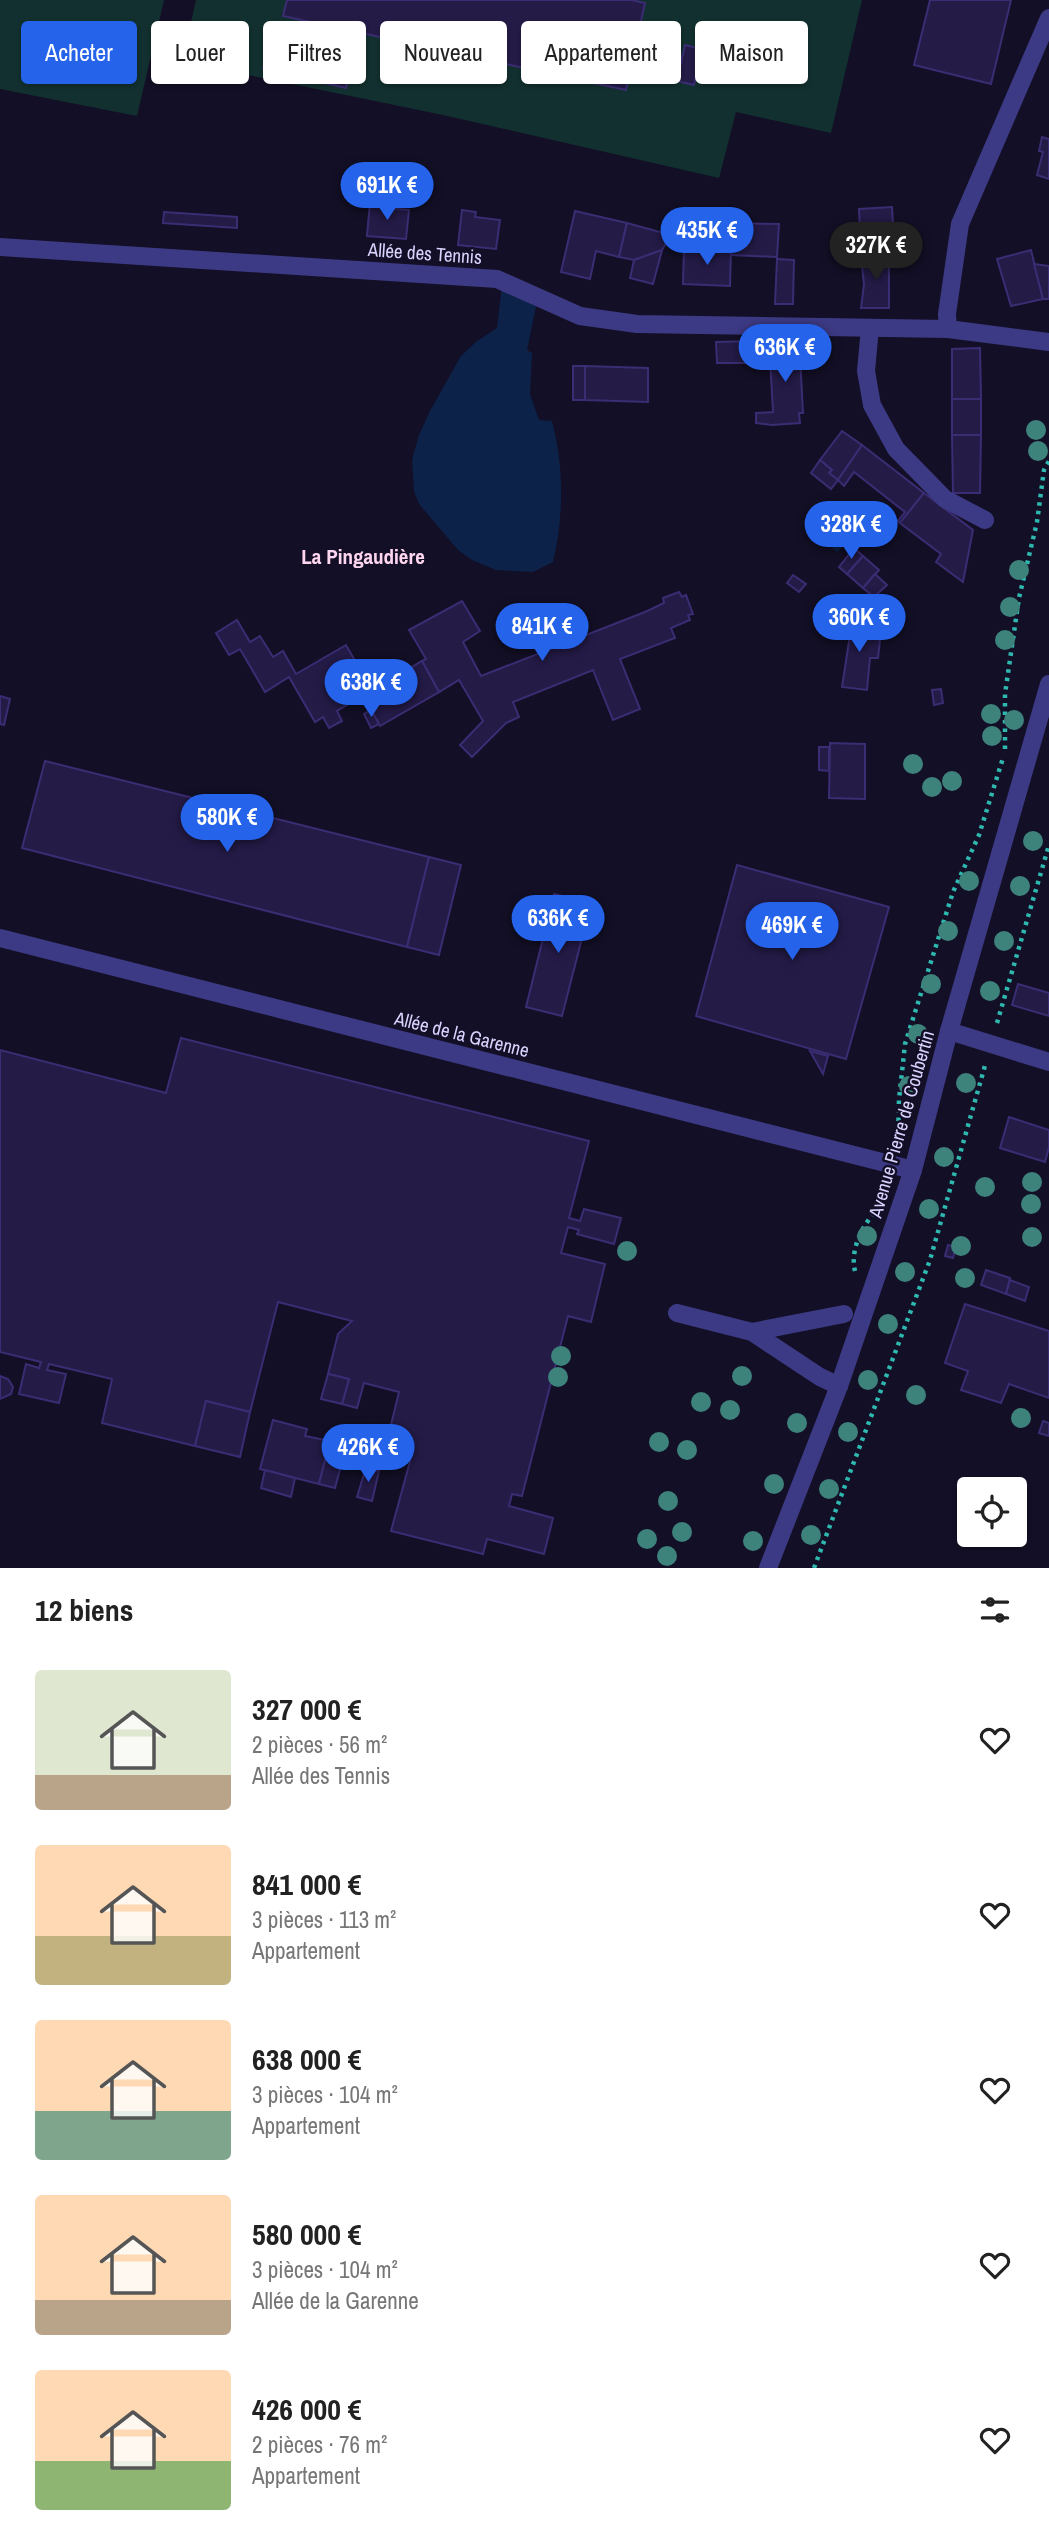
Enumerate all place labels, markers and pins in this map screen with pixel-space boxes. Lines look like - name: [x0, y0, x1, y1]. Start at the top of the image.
- pin: 691K €: [330, 162, 444, 222]
- pin: 435K €: [650, 208, 764, 267]
- pin: 327K €: [819, 222, 933, 282]
- pin: 636K €: [728, 324, 842, 384]
- pin: 328K €: [794, 502, 908, 561]
- pin: 360K €: [802, 594, 916, 654]
- pin: 841K €: [485, 604, 599, 663]
- pin: 638K €: [314, 660, 428, 719]
- pin: 580K €: [170, 794, 284, 854]
- pin: 636K €: [501, 895, 615, 955]
- pin: 469K €: [735, 902, 849, 962]
- pin: 426K €: [311, 1424, 425, 1484]

